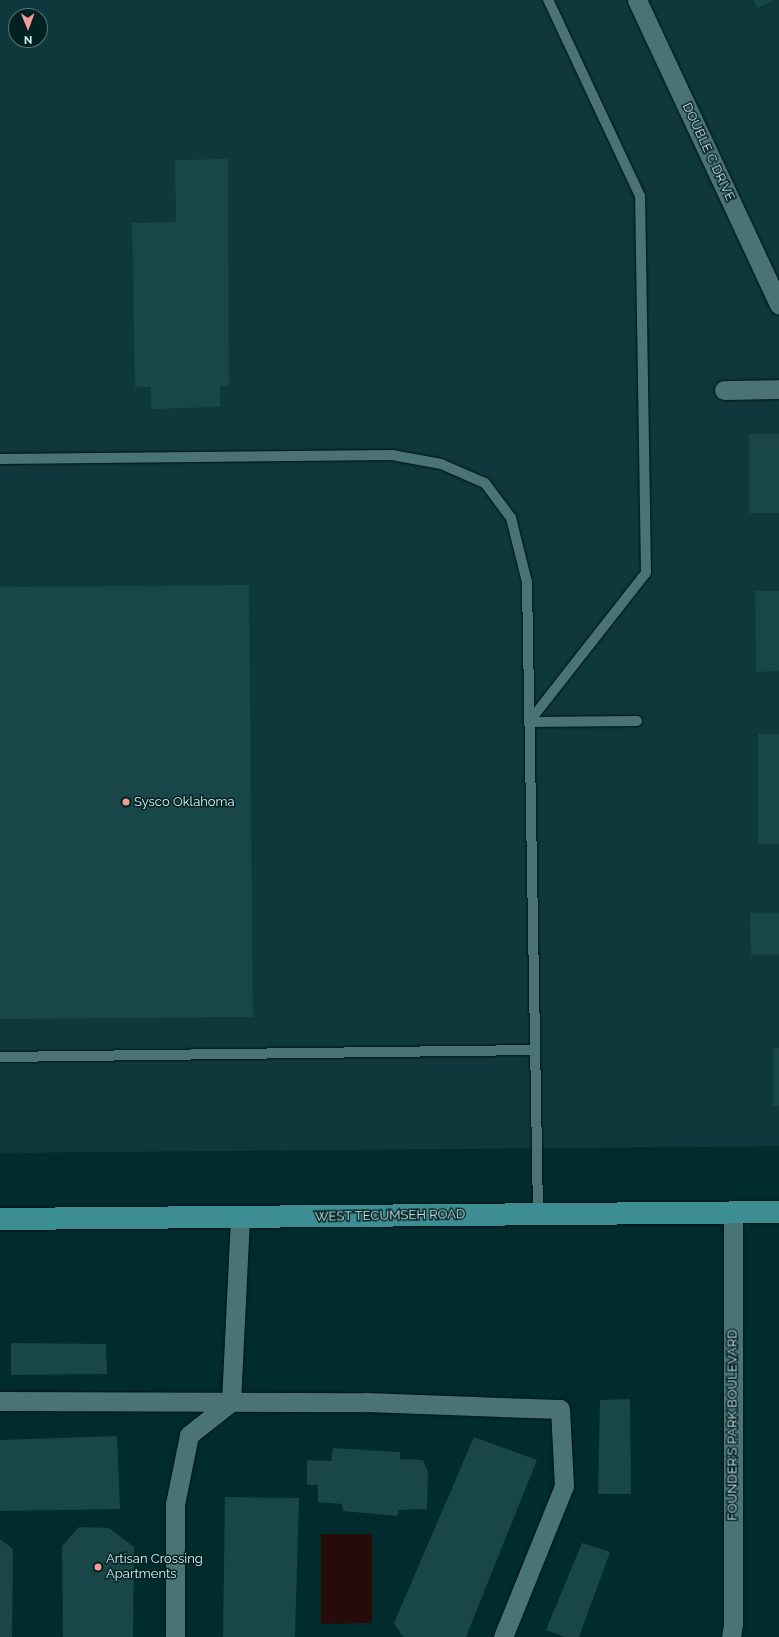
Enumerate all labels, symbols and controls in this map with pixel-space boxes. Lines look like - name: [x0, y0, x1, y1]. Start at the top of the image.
- north arrow: [8, 8, 48, 48]
- text: N: [24, 33, 33, 46]
- street label: DOUBLE C DRIVE: [678, 101, 738, 203]
- place label: Sysco Oklahoma: [134, 794, 235, 810]
- marker: Sysco Oklahoma: [121, 797, 131, 807]
- street label: WEST TECUMSEH ROAD: [314, 1207, 466, 1225]
- street label: FOUNDER'S PARK BOULEVARD: [725, 1329, 741, 1521]
- place label: Artisan Crossing Apartments: [106, 1552, 203, 1583]
- marker: Artisan Crossing Apartments: [93, 1562, 103, 1572]

